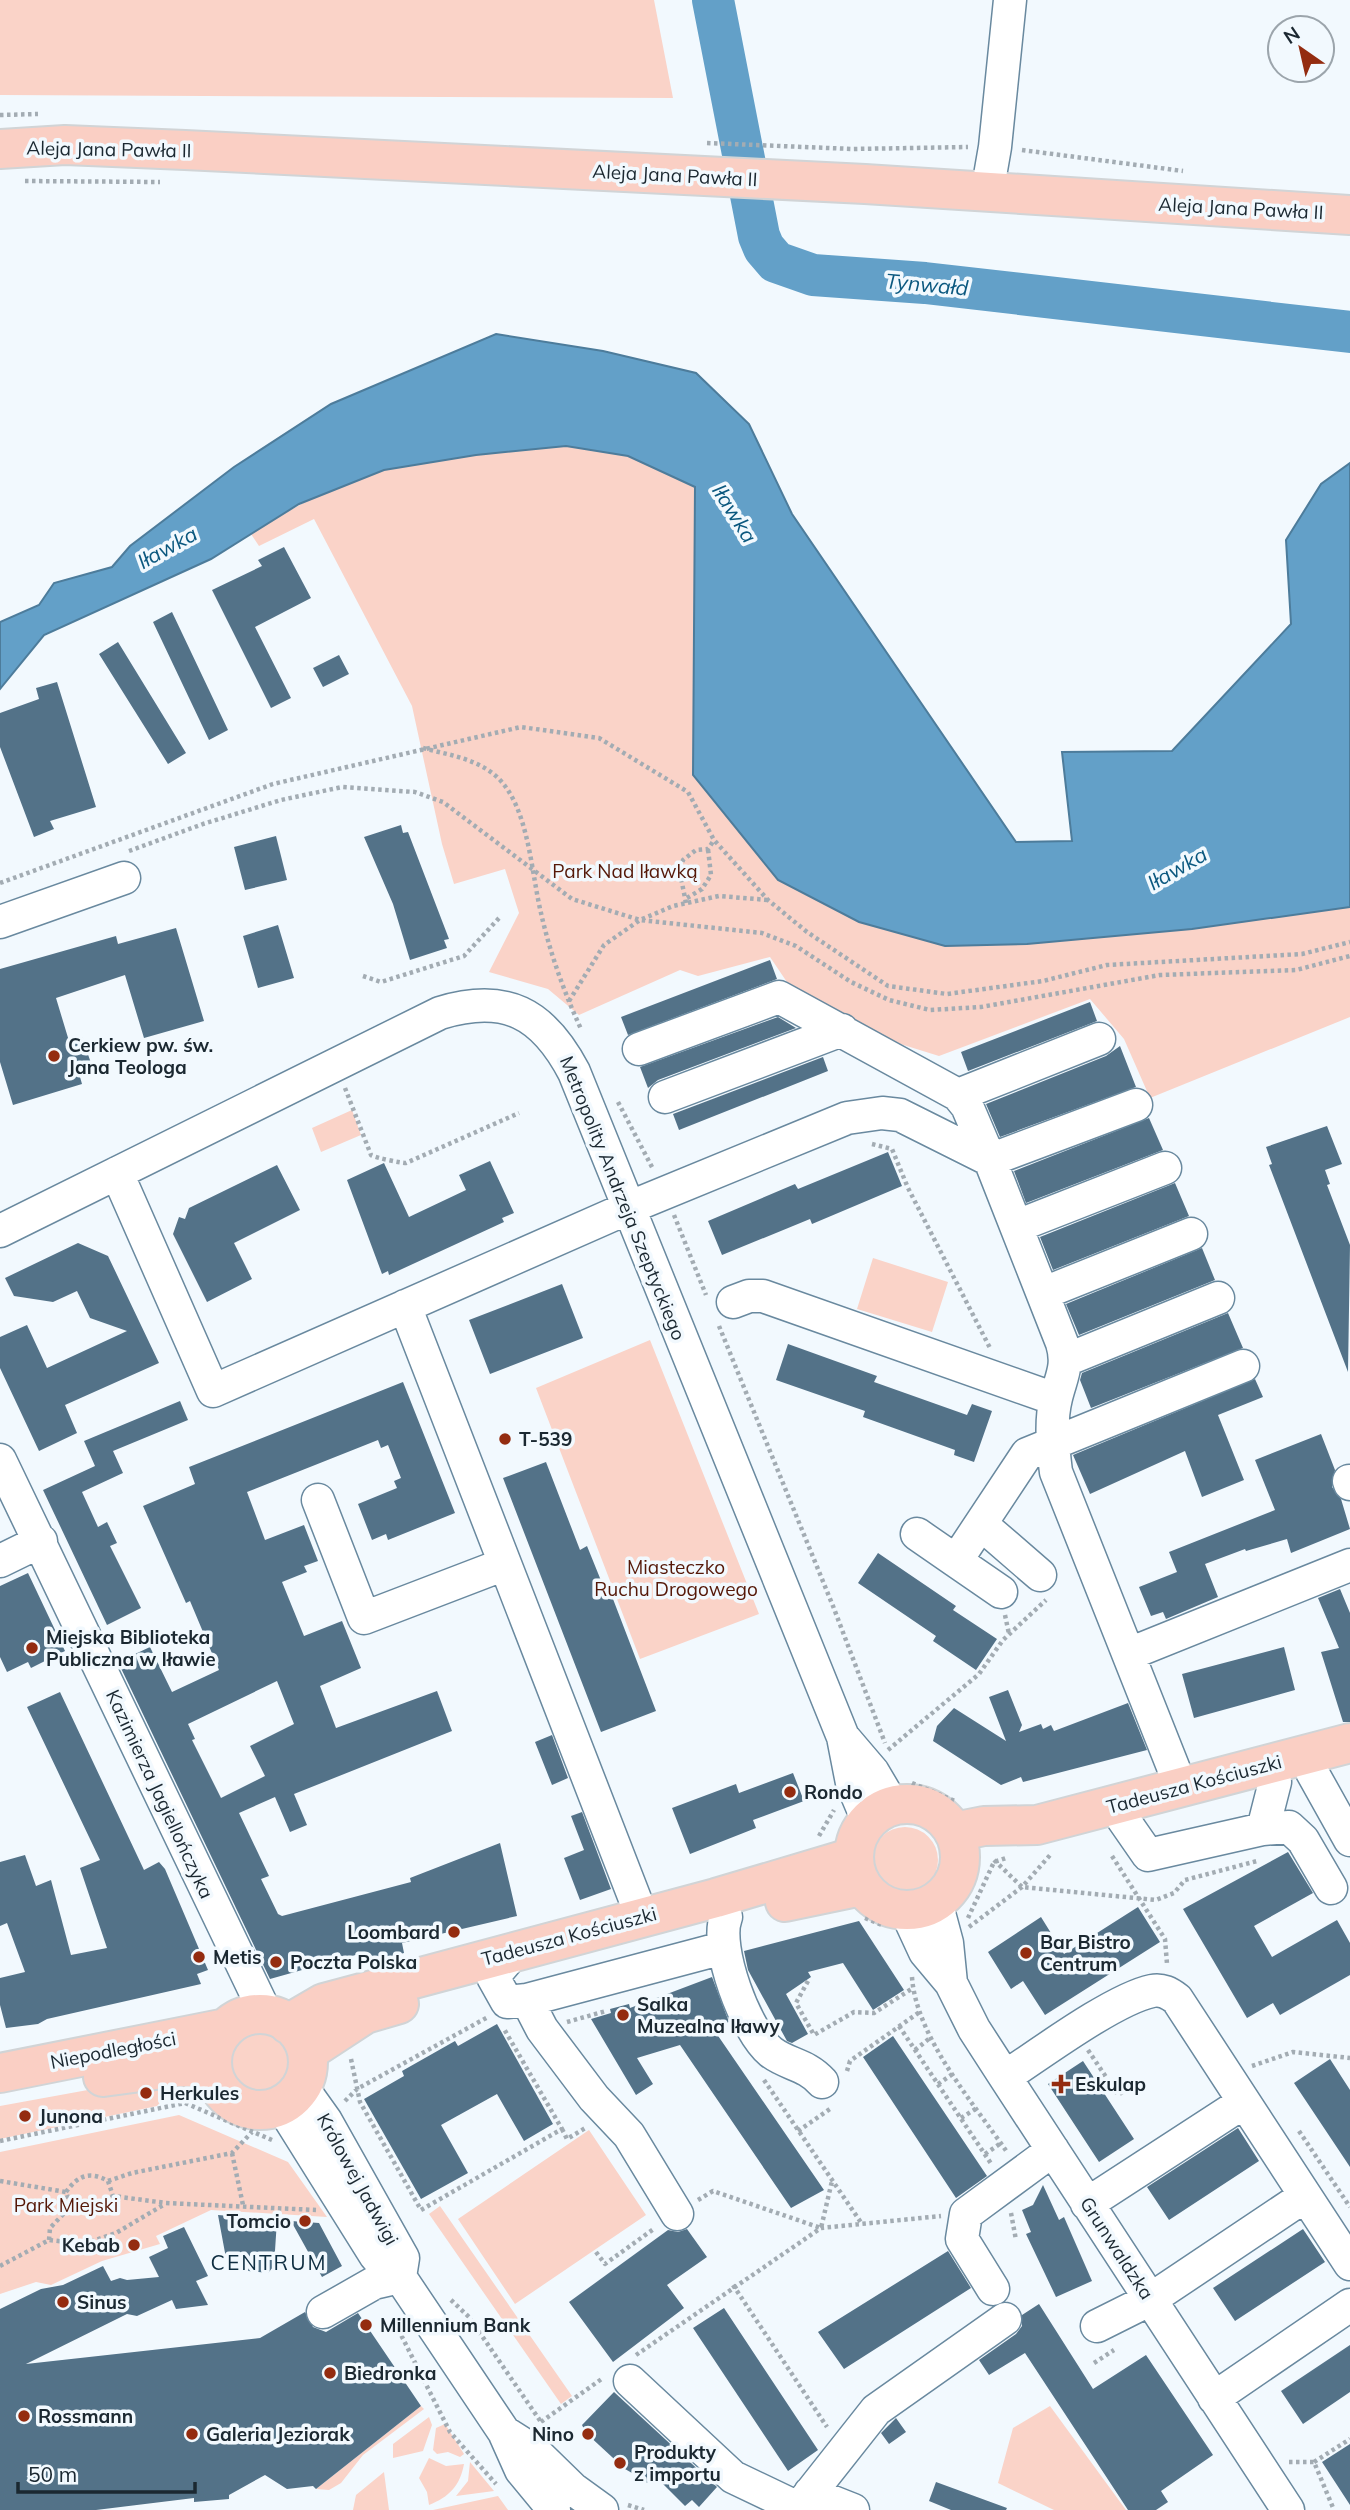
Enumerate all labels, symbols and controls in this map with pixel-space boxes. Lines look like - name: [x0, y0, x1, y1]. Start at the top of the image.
- north arrow: [1266, 14, 1336, 84]
- text: N: [1279, 21, 1304, 49]
- street label: Aleja Jana Pawła II: [26, 136, 192, 162]
- street label: Aleja Jana Pawła II: [592, 159, 758, 191]
- street label: Aleja Jana Pawła II: [1158, 192, 1324, 224]
- water label: Tynwałd: [885, 267, 970, 301]
- water label: Iławka: [707, 479, 763, 547]
- water label: Iławka: [132, 520, 202, 574]
- water label: Iławka: [1143, 841, 1211, 895]
- park label: Park Nad Iławką: [552, 859, 698, 883]
- place label: Cerkiew pw. św. Jana Teologa: [68, 1033, 213, 1079]
- marker: Cerkiew pw. św. Jana Teologa: [46, 1048, 62, 1064]
- street label: Metropolity Andrzeja Szeptyckiego: [555, 1052, 691, 1344]
- place label: T-539: [519, 1427, 572, 1451]
- marker: T-539: [497, 1431, 513, 1447]
- park label: Miasteczko Ruchu Drogowego: [594, 1555, 758, 1601]
- place label: Miejska Biblioteka Publiczna w Iławie: [46, 1625, 216, 1671]
- marker: Miejska Biblioteka Publiczna w Iławie: [24, 1640, 40, 1656]
- street label: Kazimierza Jagiellończyka: [101, 1686, 219, 1902]
- street label: Tadeusza Kościuszki: [1104, 1749, 1284, 1819]
- place label: Rondo: [804, 1780, 863, 1804]
- marker: Rondo: [782, 1784, 798, 1800]
- street label: Tadeusza Kościuszki: [479, 1901, 659, 1971]
- place label: Loombard: [347, 1920, 440, 1944]
- marker: Loombard: [446, 1924, 462, 1940]
- place label: Bar Bistro Centrum: [1040, 1930, 1131, 1976]
- place label: Metis: [213, 1945, 262, 1969]
- marker: Bar Bistro Centrum: [1018, 1945, 1034, 1961]
- marker: Metis: [191, 1949, 207, 1965]
- place label: Poczta Polska: [290, 1950, 417, 1974]
- marker: Poczta Polska: [268, 1954, 284, 1970]
- place label: Salka Muzealna Iławy: [637, 1992, 781, 2038]
- marker: Salka Muzealna Iławy: [615, 2007, 631, 2023]
- street label: Niepodległości: [48, 2026, 178, 2074]
- place label: Eskulap: [1075, 2072, 1146, 2096]
- marker: Eskulap: [1053, 2076, 1069, 2092]
- place label: Herkules: [160, 2081, 239, 2105]
- marker: Herkules: [138, 2085, 154, 2101]
- place label: Junona: [39, 2104, 103, 2128]
- marker: Junona: [17, 2108, 33, 2124]
- street label: Królowej Jadwigi: [312, 2109, 404, 2249]
- street label: Grunwaldzka: [1075, 2192, 1159, 2304]
- park label: Park Miejski: [14, 2193, 118, 2217]
- place label: Tomcio: [227, 2209, 291, 2233]
- marker: Tomcio: [297, 2213, 313, 2229]
- place label: Kebab: [62, 2233, 120, 2257]
- marker: Kebab: [126, 2237, 142, 2253]
- district label: CENTRUM: [211, 2249, 327, 2275]
- place label: Sinus: [77, 2290, 127, 2314]
- marker: Sinus: [55, 2294, 71, 2310]
- place label: Millennium Bank: [380, 2313, 531, 2337]
- marker: Millennium Bank: [358, 2317, 374, 2333]
- place label: Biedronka: [344, 2361, 436, 2385]
- marker: Biedronka: [322, 2365, 338, 2381]
- place label: Rossmann: [38, 2404, 133, 2428]
- marker: Rossmann: [16, 2408, 32, 2424]
- place label: Galeria Jeziorak: [206, 2422, 350, 2446]
- place label: Nino: [532, 2422, 574, 2446]
- marker: Galeria Jeziorak: [184, 2426, 200, 2442]
- marker: Nino: [580, 2426, 596, 2442]
- place label: Produkty z importu: [634, 2440, 721, 2486]
- scale bar: [18, 2450, 194, 2494]
- marker: Produkty z importu: [612, 2455, 628, 2471]
- text: 50 m: [28, 2461, 77, 2487]

